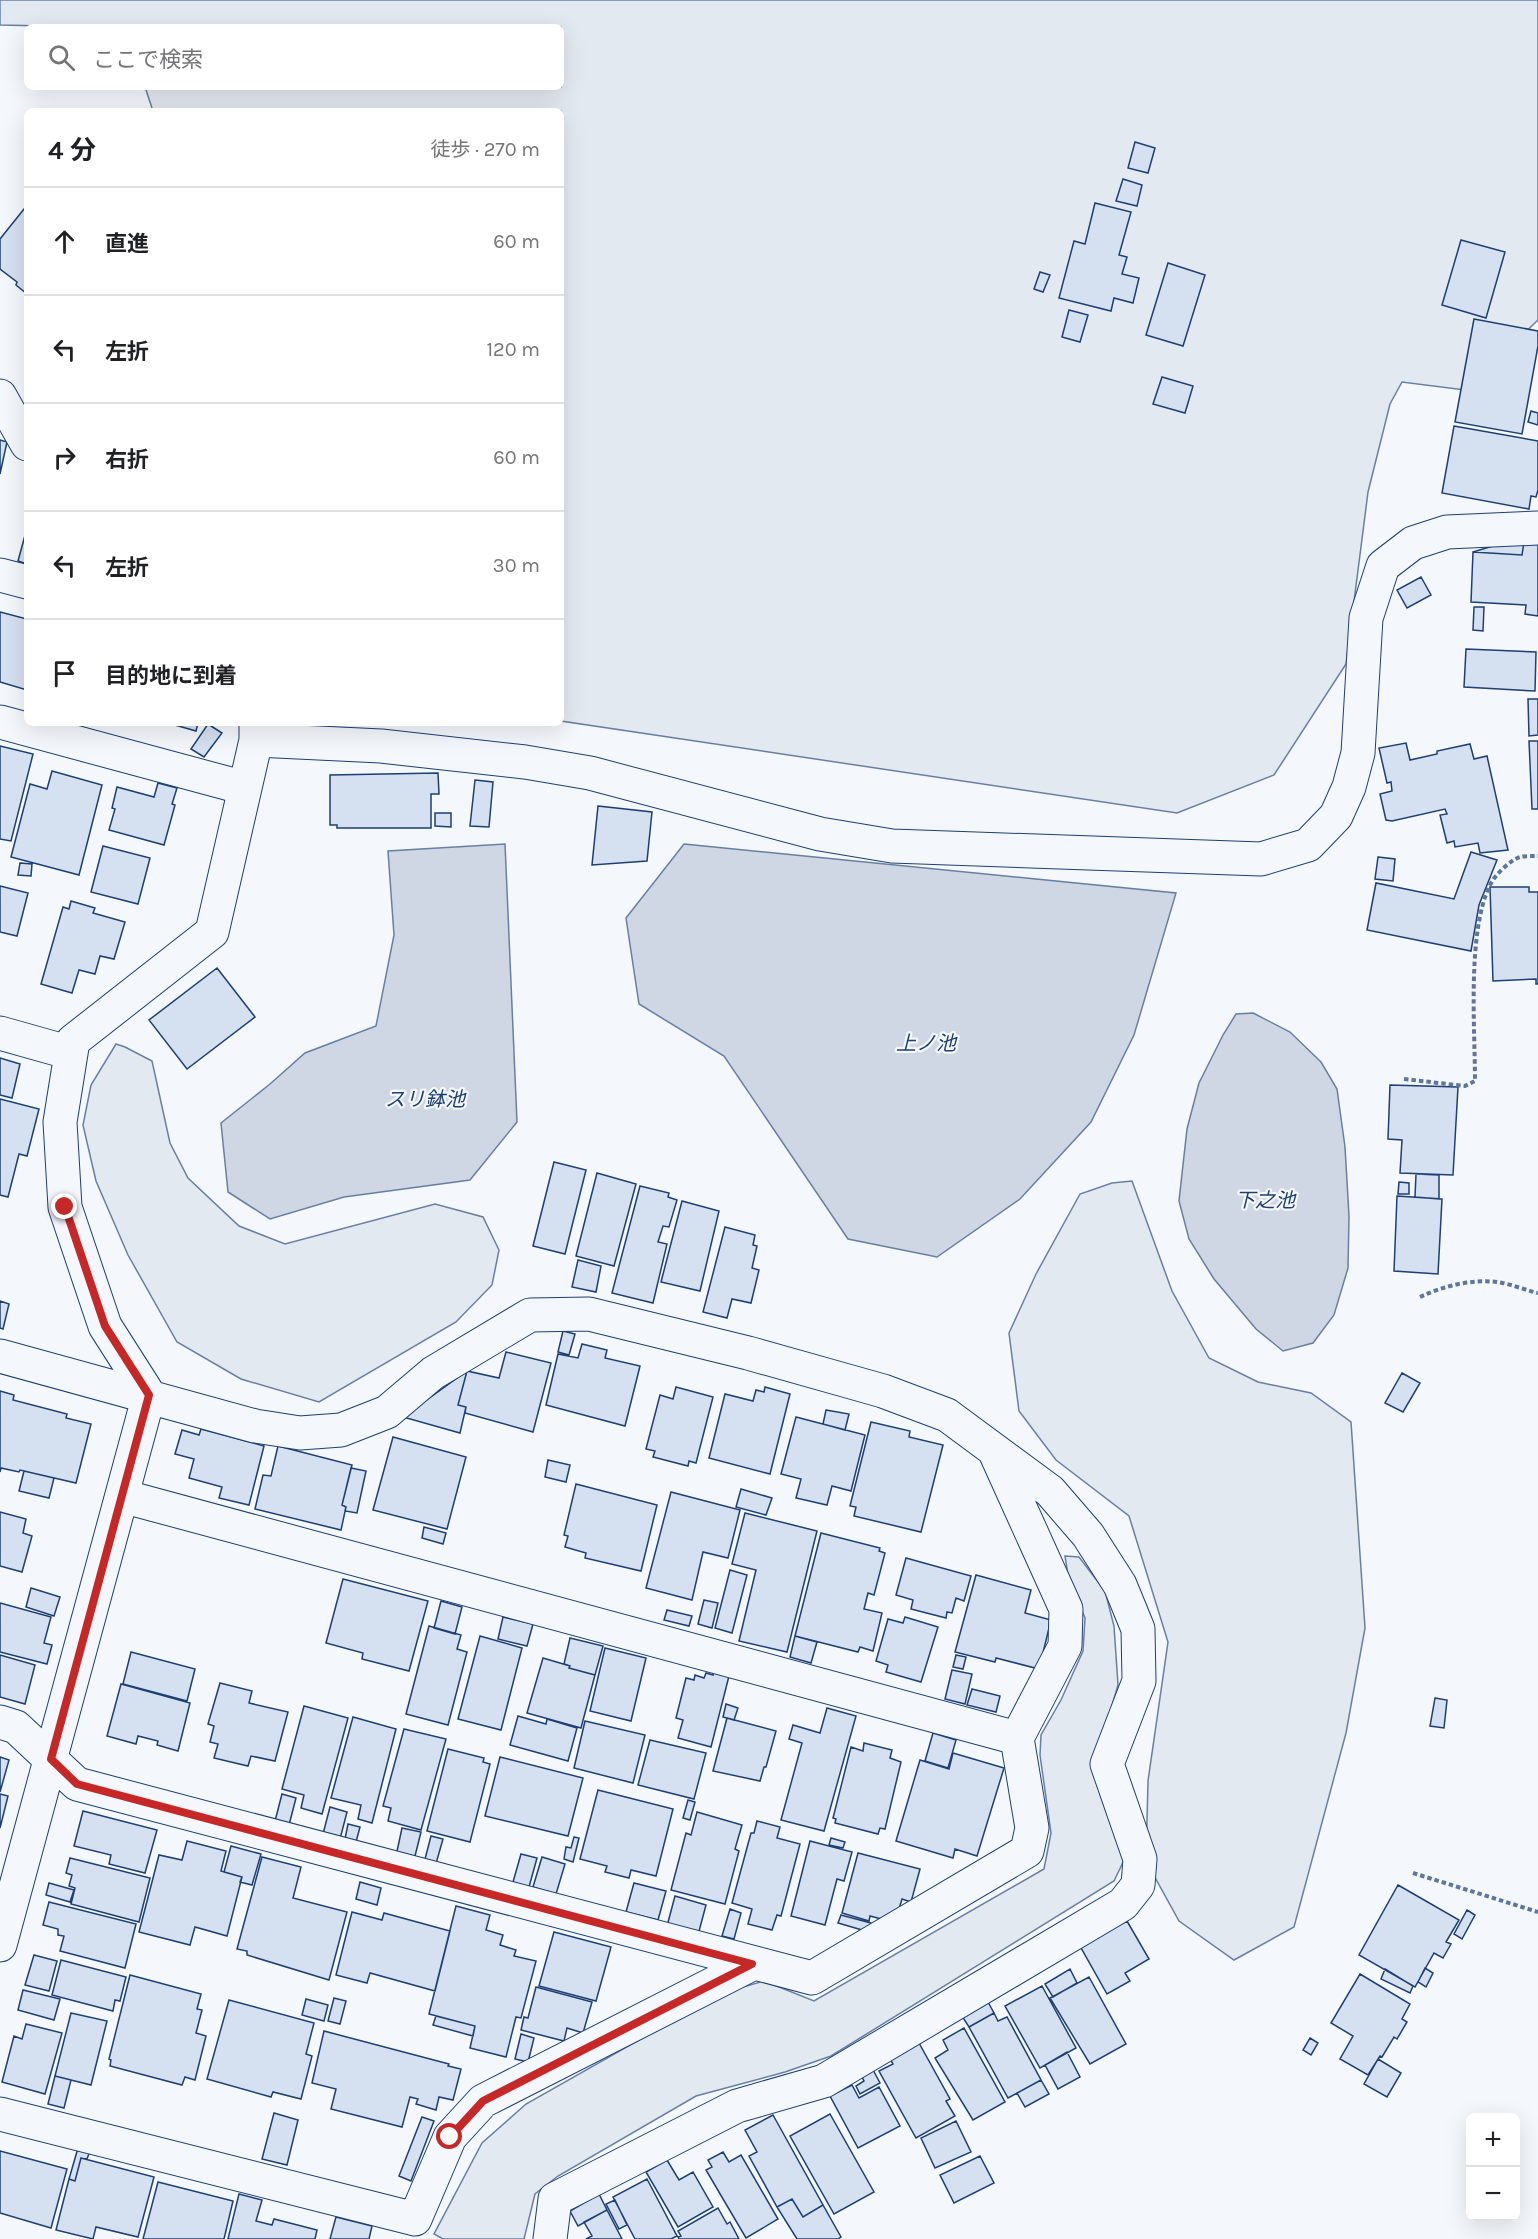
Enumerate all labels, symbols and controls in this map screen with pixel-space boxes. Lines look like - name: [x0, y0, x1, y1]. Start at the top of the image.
- search box: [24, 24, 564, 90]
- icon: search: [45, 41, 78, 74]
- text: ここで検索: [93, 47, 203, 73]
- text: 4 分: [48, 135, 96, 166]
- text: 徒歩 · 270 m: [431, 138, 540, 161]
- icon: ahead: [48, 225, 81, 258]
- text: 60 m: [493, 230, 540, 253]
- text: 直進: [105, 231, 149, 257]
- icon: left: [48, 333, 81, 366]
- text: 120 m: [486, 338, 540, 361]
- text: 左折: [105, 339, 149, 365]
- icon: right: [48, 441, 81, 474]
- text: 60 m: [493, 446, 540, 469]
- text: 右折: [105, 447, 149, 473]
- icon: left: [48, 549, 81, 582]
- text: 30 m: [493, 554, 540, 577]
- text: 左折: [105, 555, 149, 581]
- icon: arrive: [48, 657, 81, 690]
- text: 目的地に到着: [105, 663, 237, 689]
- water label: 上ノ池: [896, 1032, 958, 1055]
- water label: スリ鉢池: [385, 1088, 467, 1111]
- water label: 下之池: [1235, 1189, 1297, 1212]
- route end: [51, 1193, 77, 1219]
- map controls: [1466, 2113, 1520, 2221]
- button: +: [1466, 2113, 1520, 2167]
- route start: [436, 2123, 462, 2149]
- button: −: [1466, 2167, 1520, 2221]

